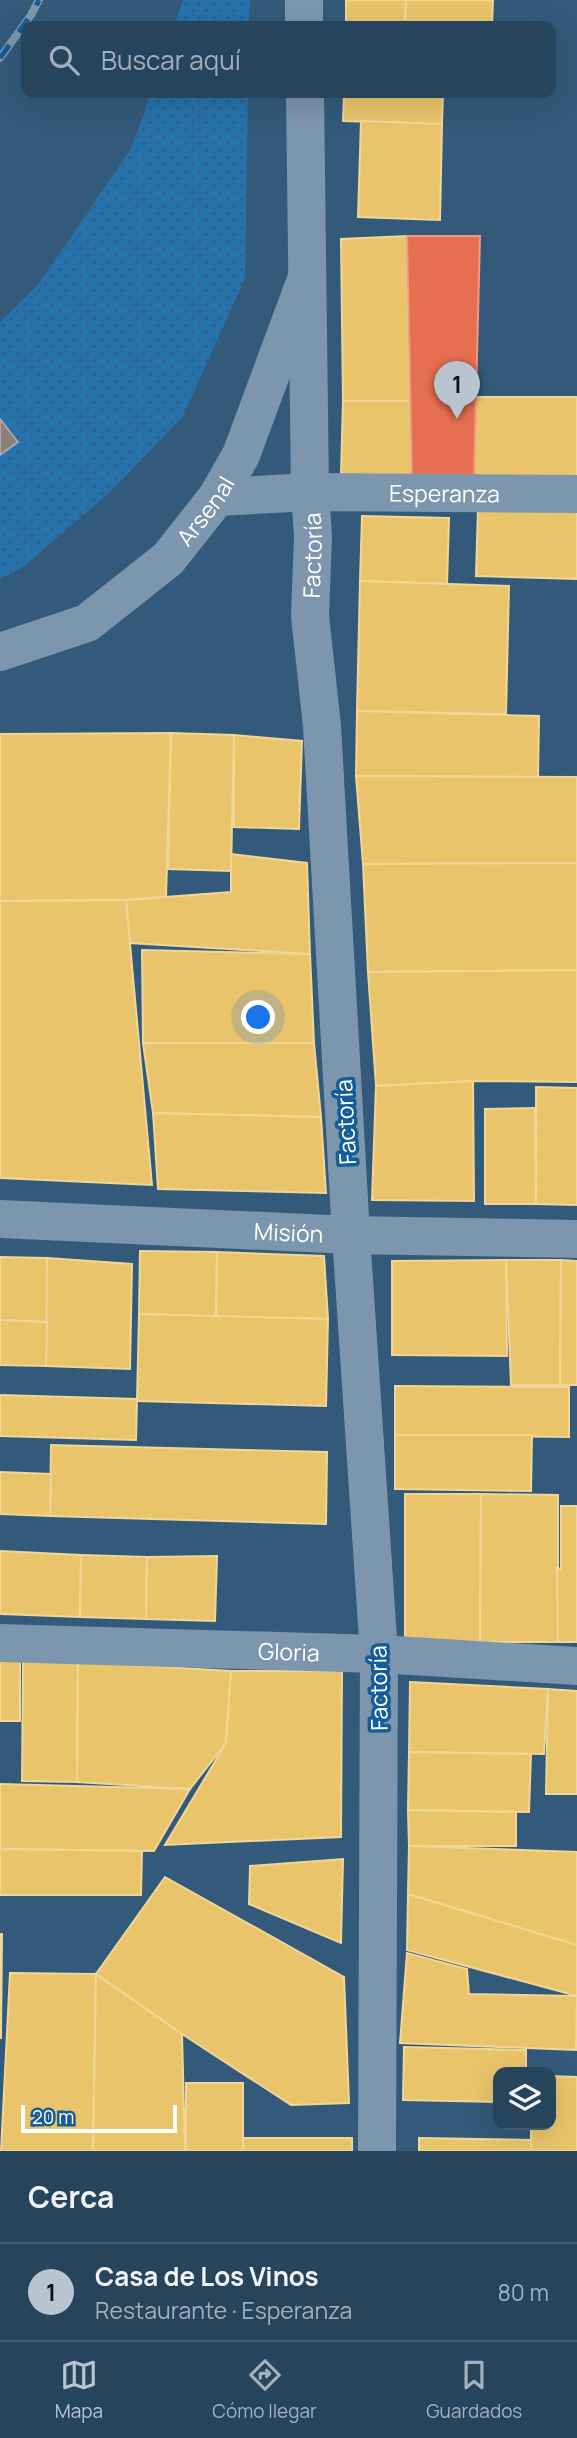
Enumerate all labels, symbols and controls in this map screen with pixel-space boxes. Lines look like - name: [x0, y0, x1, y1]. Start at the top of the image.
- search box: [21, 21, 556, 98]
- icon: search: [45, 41, 83, 79]
- text: Buscar aquí: [101, 42, 241, 78]
- pin: 1: [434, 361, 480, 419]
- street label: Arsenal: [169, 470, 242, 552]
- street label: Esperanza: [389, 477, 500, 509]
- street label: Factoría: [295, 512, 329, 599]
- your location: [241, 1000, 275, 1034]
- street label: Factoría: [327, 1079, 363, 1165]
- street label: Misión: [253, 1215, 324, 1250]
- street label: Gloria: [258, 1634, 320, 1668]
- street label: Factoría: [361, 1645, 395, 1731]
- map controls: [493, 2067, 556, 2130]
- button: layers: [493, 2067, 556, 2130]
- scale bar: [21, 2102, 177, 2134]
- text: 20 m: [32, 2104, 74, 2130]
- text: Cerca: [28, 2176, 114, 2217]
- text: Casa de Los Vinos: [95, 2258, 319, 2294]
- text: 1: [46, 2276, 56, 2308]
- text: 80 m: [498, 2276, 549, 2308]
- text: Restaurante · Esperanza: [95, 2294, 352, 2326]
- tab: Mapa: [55, 2356, 103, 2424]
- tab: Cómo llegar: [212, 2356, 317, 2424]
- tab: Guardados: [426, 2356, 522, 2424]

